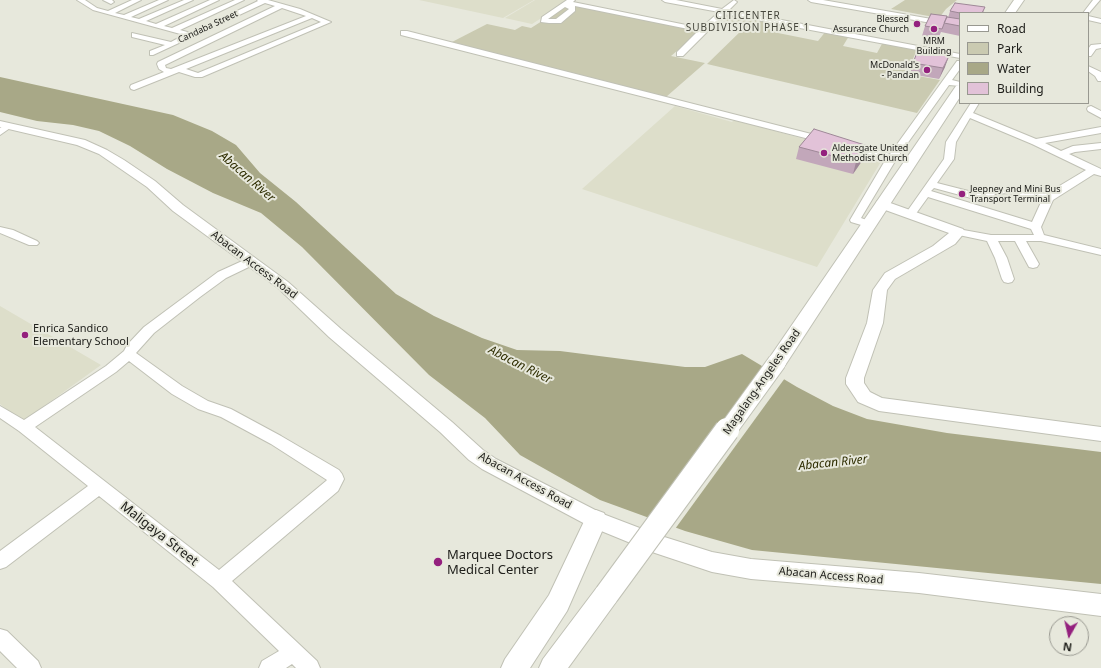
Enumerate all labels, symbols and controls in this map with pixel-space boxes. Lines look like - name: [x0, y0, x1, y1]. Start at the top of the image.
- street label: Candaba Street: [176, 8, 240, 46]
- district label: CITICENTER SUBDIVISION PHASE 1: [686, 10, 810, 34]
- legend: [959, 12, 1089, 104]
- place label: Blessed Assurance Church: [833, 14, 909, 35]
- marker: Blessed Assurance Church: [912, 19, 922, 29]
- text: Road: [997, 20, 1026, 37]
- marker: MRM Building: [929, 24, 939, 34]
- place label: MRM Building: [916, 36, 952, 57]
- text: Park: [997, 40, 1022, 57]
- place label: McDonald's - Pandan: [870, 60, 919, 81]
- text: Water: [997, 60, 1031, 77]
- marker: McDonald's - Pandan: [922, 65, 932, 75]
- text: Building: [997, 80, 1044, 97]
- place label: Aldersgate United Methodist Church: [832, 143, 908, 164]
- marker: Aldersgate United Methodist Church: [819, 148, 829, 158]
- water label: Abacan River: [216, 149, 278, 205]
- place label: Jeepney and Mini Bus Transport Terminal: [970, 184, 1060, 205]
- marker: Jeepney and Mini Bus Transport Terminal: [957, 189, 967, 199]
- street label: Abacan Access Road: [208, 228, 300, 302]
- place label: Enrica Sandico Elementary School: [33, 322, 129, 348]
- street label: Magalang-Angeles Road: [721, 327, 803, 437]
- marker: Enrica Sandico Elementary School: [20, 330, 30, 340]
- water label: Abacan River: [486, 343, 554, 387]
- street label: Abacan Access Road: [476, 450, 574, 512]
- water label: Abacan River: [798, 452, 868, 474]
- street label: Maligaya Street: [117, 499, 201, 569]
- place label: Marquee Doctors Medical Center: [447, 547, 553, 578]
- marker: Marquee Doctors Medical Center: [432, 556, 444, 568]
- street label: Abacan Access Road: [778, 565, 884, 587]
- north arrow: [1049, 616, 1089, 656]
- text: N: [1062, 639, 1073, 655]

